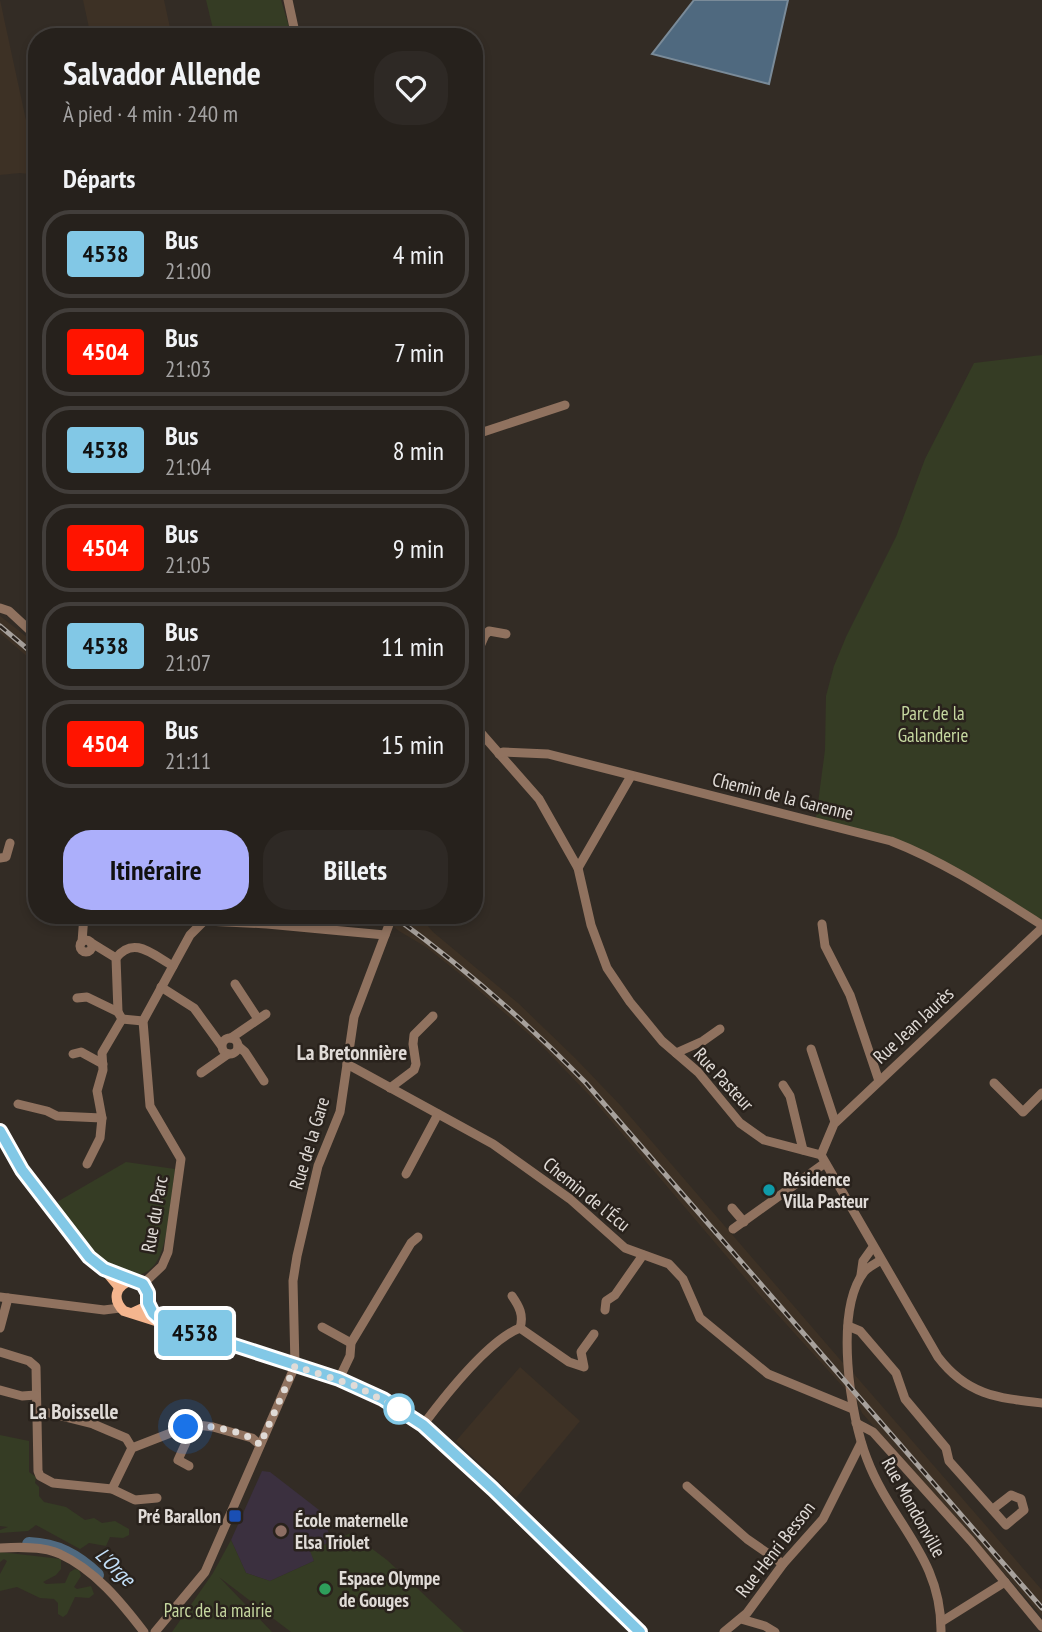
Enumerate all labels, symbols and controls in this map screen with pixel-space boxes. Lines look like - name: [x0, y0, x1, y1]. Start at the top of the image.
- text: Salvador Allende: [63, 51, 261, 94]
- button: heart: [374, 51, 448, 125]
- text: À pied · 4 min · 240 m: [63, 99, 238, 128]
- text: Départs: [63, 162, 135, 195]
- text: Bus: [165, 223, 198, 256]
- text: 4538: [83, 238, 128, 269]
- text: 4 min: [393, 238, 444, 271]
- text: 21:00: [165, 256, 211, 285]
- text: Bus: [165, 321, 198, 354]
- text: 4504: [83, 336, 128, 367]
- text: 7 min: [394, 336, 444, 369]
- text: 21:03: [165, 354, 211, 383]
- text: Bus: [165, 419, 198, 452]
- text: 4538: [83, 434, 128, 465]
- text: 8 min: [393, 434, 444, 467]
- text: 21:04: [165, 452, 211, 481]
- text: Bus: [165, 517, 198, 550]
- text: 4504: [83, 532, 128, 563]
- text: 9 min: [393, 532, 444, 565]
- text: 21:05: [165, 550, 211, 579]
- text: Bus: [165, 615, 198, 648]
- text: 4538: [83, 630, 128, 661]
- text: 11 min: [381, 630, 444, 663]
- text: 21:07: [165, 648, 211, 677]
- park label: Parc de la Galanderie: [898, 701, 968, 747]
- text: Bus: [165, 713, 198, 746]
- text: 4504: [83, 728, 128, 759]
- text: 15 min: [381, 728, 444, 761]
- text: 21:11: [165, 746, 211, 775]
- street label: Chemin de la Garenne: [710, 767, 856, 825]
- button: Itinéraire: [63, 830, 249, 910]
- button: Billets: [263, 830, 448, 910]
- street label: Rue Jean Jaurès: [868, 982, 958, 1068]
- district label: La Bretonnière: [297, 1039, 407, 1066]
- street label: Rue Pasteur: [689, 1042, 760, 1116]
- street label: Rue de la Gare: [284, 1094, 334, 1192]
- street label: Chemin de l'Écu: [539, 1152, 635, 1236]
- place label: Résidence Villa Pasteur: [782, 1167, 869, 1213]
- street label: Rue du Parc: [135, 1174, 173, 1254]
- marker: Résidence Villa Pasteur: [761, 1182, 777, 1198]
- line badge: 4538: [146, 1310, 244, 1356]
- text: 4538: [172, 1317, 218, 1348]
- unlabelled marker: [384, 1394, 414, 1424]
- district label: La Boisselle: [29, 1398, 119, 1425]
- your location: [168, 1409, 203, 1444]
- street label: Rue Mondonville: [877, 1453, 951, 1561]
- street label: Rue Henri Besson: [730, 1496, 820, 1602]
- place label: Pré Barallon: [138, 1504, 221, 1528]
- marker: Pré Barallon: [227, 1508, 243, 1524]
- place label: École maternelle Elsa Triolet: [295, 1508, 408, 1554]
- marker: École maternelle Elsa Triolet: [273, 1523, 289, 1539]
- water label: L'Orge: [90, 1541, 142, 1593]
- place label: Espace Olympe de Gouges: [339, 1566, 440, 1612]
- marker: Espace Olympe de Gouges: [317, 1581, 333, 1597]
- park label: Parc de la mairie: [164, 1598, 273, 1622]

